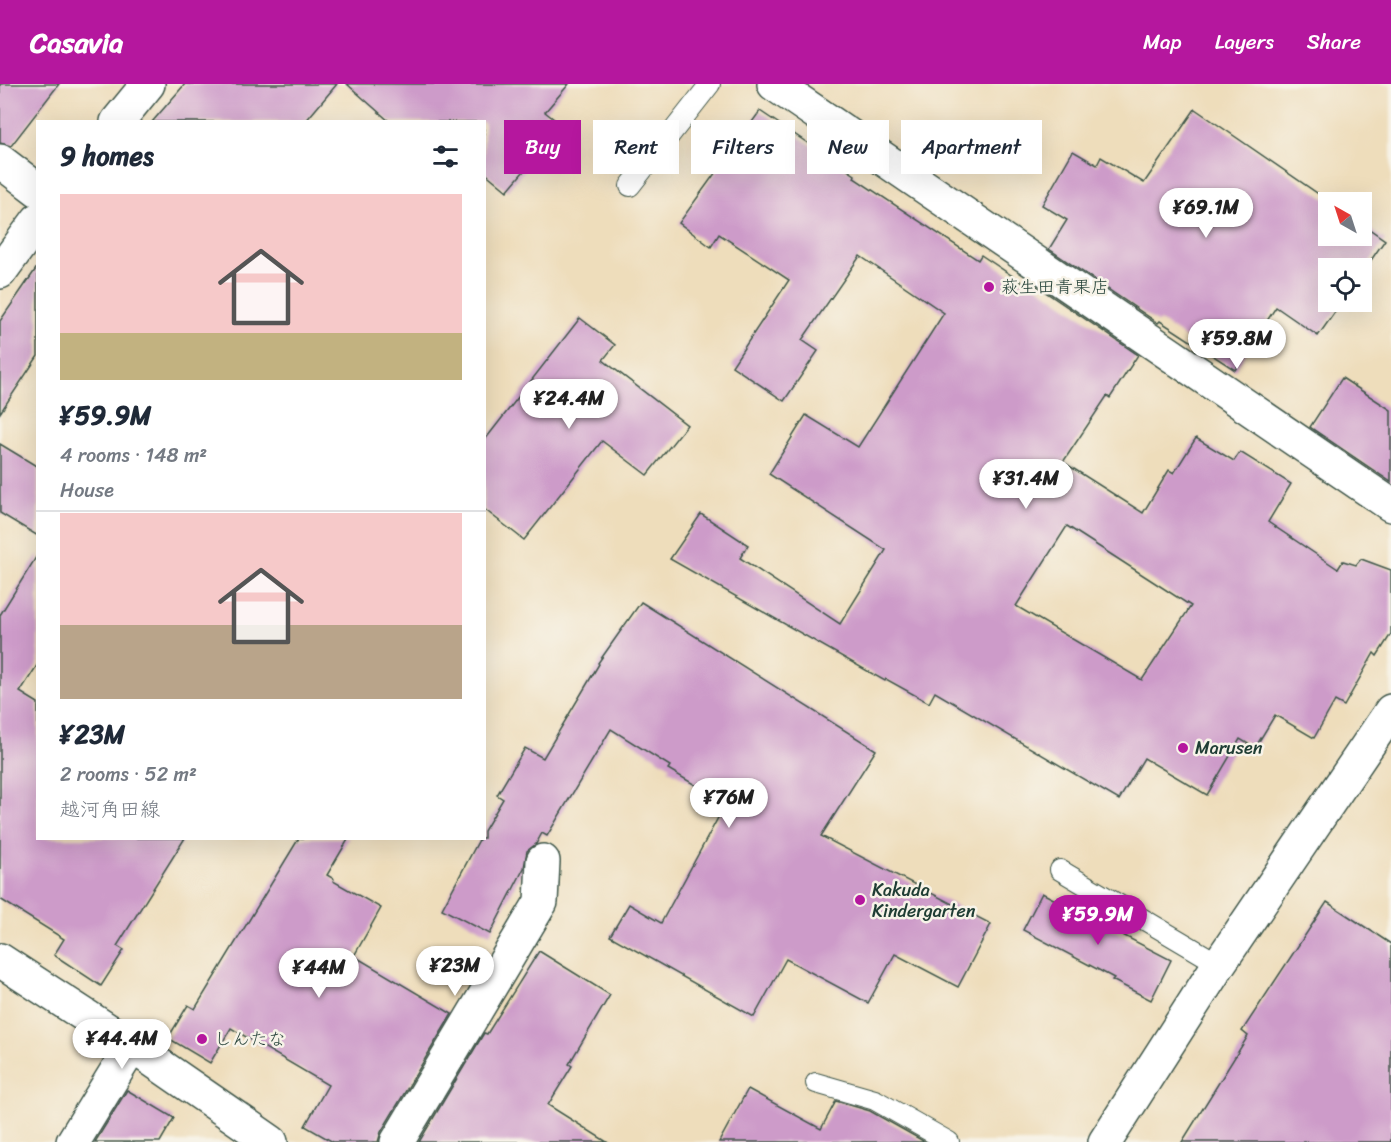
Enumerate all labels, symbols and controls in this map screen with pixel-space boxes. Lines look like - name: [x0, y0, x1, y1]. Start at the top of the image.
- text: Casavia: [30, 18, 123, 67]
- text: Map: [1143, 23, 1182, 61]
- text: Layers: [1215, 23, 1274, 61]
- text: Share: [1307, 23, 1361, 61]
- chip: Buy: [504, 120, 581, 174]
- chip: Rent: [593, 120, 679, 174]
- chip: Filters: [691, 120, 795, 174]
- chip: New: [807, 120, 889, 174]
- chip: Apartment: [901, 120, 1042, 174]
- text: 9 homes: [60, 133, 154, 179]
- icon: filters: [429, 140, 462, 173]
- pin: ¥69.1M: [1157, 188, 1255, 239]
- text: ¥69.1M: [1173, 190, 1239, 225]
- north arrow: [1318, 192, 1372, 246]
- map controls: [1318, 192, 1372, 312]
- icon: home: [207, 233, 315, 341]
- button: locate: [1318, 258, 1372, 312]
- place label: 萩生田青果店: [1001, 271, 1109, 303]
- marker: 萩生田青果店: [982, 280, 996, 294]
- pin: ¥59.8M: [1188, 319, 1286, 370]
- text: ¥59.8M: [1202, 321, 1272, 356]
- pin: ¥24.4M: [520, 379, 618, 430]
- text: ¥24.4M: [534, 381, 604, 416]
- text: ¥59.9M: [60, 392, 151, 438]
- text: 4 rooms · 148 m²: [60, 438, 207, 473]
- pin: ¥31.4M: [977, 459, 1075, 510]
- text: ¥31.4M: [993, 461, 1059, 496]
- text: House: [60, 473, 114, 508]
- icon: home: [207, 552, 315, 660]
- text: ¥23M: [60, 711, 125, 757]
- place label: Marusen: [1195, 732, 1263, 764]
- marker: Marusen: [1176, 741, 1190, 755]
- text: 2 rooms · 52 m²: [60, 757, 197, 792]
- pin: ¥76M: [693, 778, 765, 829]
- text: ¥76M: [704, 780, 754, 815]
- text: 越河角田線: [60, 792, 160, 827]
- place label: Kakuda Kindergarten: [872, 874, 976, 927]
- marker: Kakuda Kindergarten: [853, 893, 867, 907]
- pin: ¥59.9M: [1049, 895, 1147, 946]
- text: ¥59.9M: [1063, 897, 1133, 932]
- pin: ¥23M: [419, 946, 491, 997]
- pin: ¥44M: [283, 948, 355, 999]
- text: ¥23M: [430, 948, 480, 983]
- text: ¥44M: [293, 950, 345, 985]
- pin: ¥44.4M: [73, 1019, 171, 1070]
- text: ¥44.4M: [87, 1021, 157, 1056]
- place label: しんたな: [214, 1023, 286, 1055]
- marker: しんたな: [195, 1032, 209, 1046]

